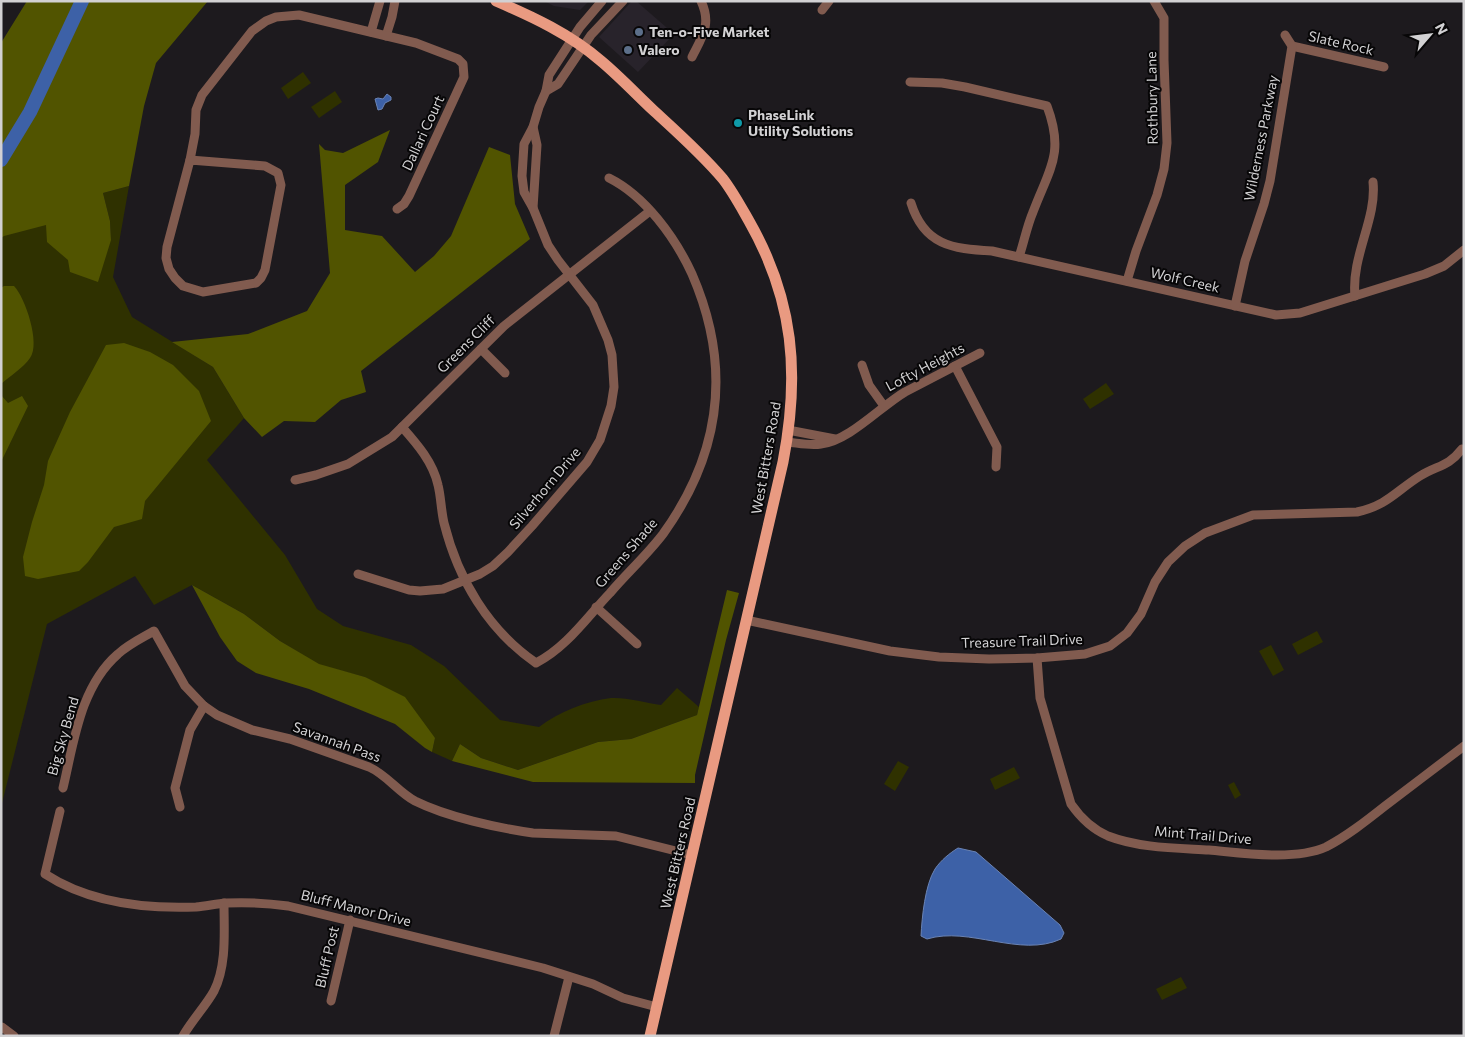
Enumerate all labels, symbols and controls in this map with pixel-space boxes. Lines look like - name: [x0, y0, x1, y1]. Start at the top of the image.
- north arrow: [1405, 10, 1455, 60]
- text: N: [1432, 20, 1452, 37]
- place label: Ten-o-Five Market: [649, 23, 770, 40]
- marker: Ten-o-Five Market: [633, 26, 645, 38]
- street label: Slate Rock: [1307, 27, 1376, 58]
- place label: Valero: [638, 41, 680, 58]
- marker: Valero: [622, 44, 634, 56]
- street label: Rothbury Lane: [1142, 51, 1161, 145]
- street label: Wilderness Parkway: [1240, 73, 1281, 202]
- street label: Dallari Court: [398, 92, 447, 173]
- place label: PhaseLink Utility Solutions: [748, 106, 854, 139]
- marker: PhaseLink Utility Solutions: [732, 117, 744, 129]
- street label: Wolf Creek: [1149, 263, 1222, 296]
- street label: Greens Cliff: [433, 311, 498, 376]
- street label: Lofty Heights: [883, 339, 967, 394]
- street label: West Bitters Road: [747, 400, 784, 515]
- street label: Silverhorn Drive: [505, 443, 584, 532]
- street label: Greens Shade: [591, 514, 660, 591]
- street label: Treasure Trail Drive: [961, 630, 1083, 651]
- street label: Big Sky Bend: [43, 695, 82, 777]
- street label: Savannah Pass: [291, 718, 384, 765]
- street label: West Bitters Road: [656, 795, 699, 910]
- street label: Mint Trail Drive: [1154, 822, 1252, 847]
- street label: Bluff Manor Drive: [299, 886, 413, 929]
- street label: Bluff Post: [311, 924, 342, 989]

